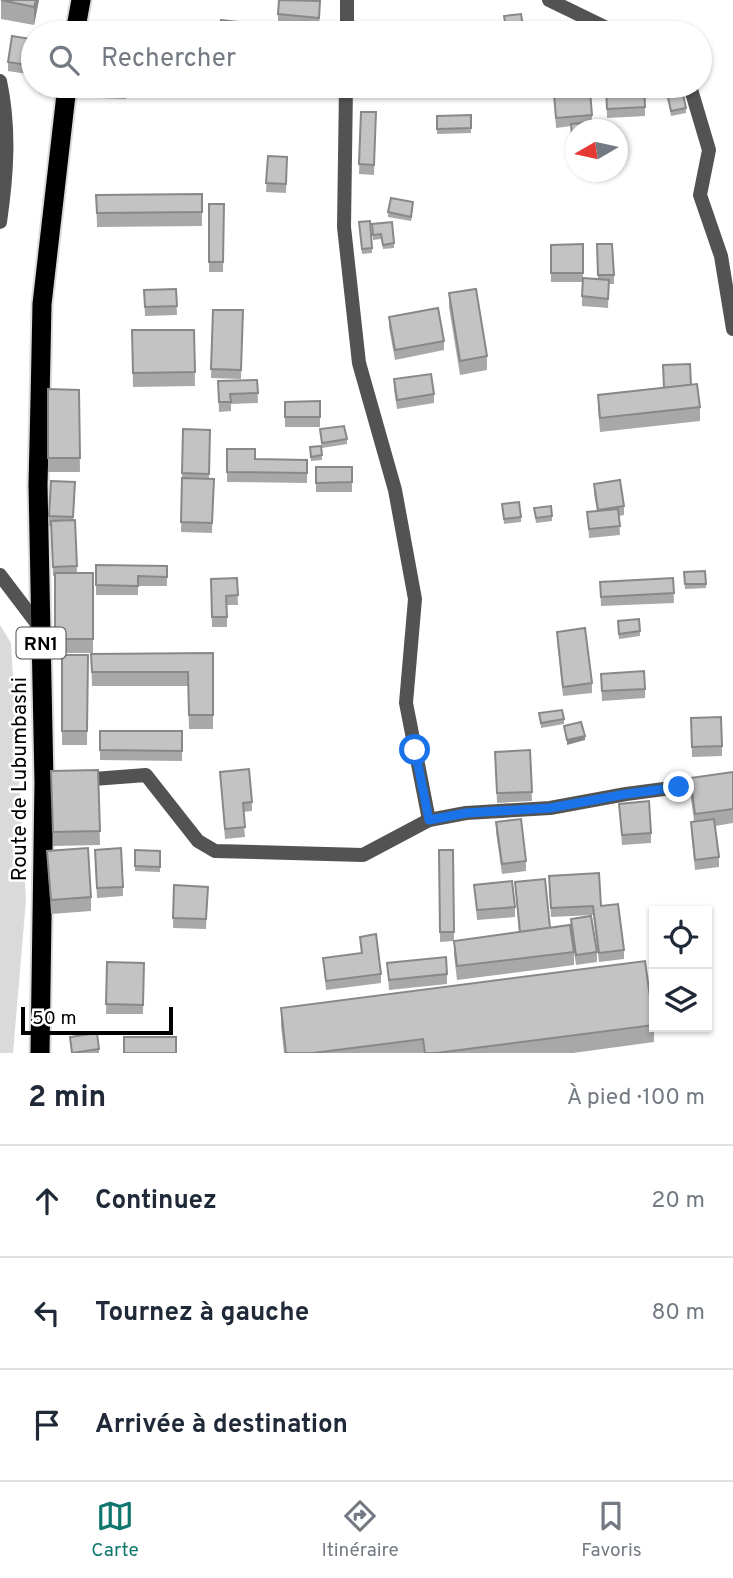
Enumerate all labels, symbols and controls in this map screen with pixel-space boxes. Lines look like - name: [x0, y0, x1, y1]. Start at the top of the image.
- search box: [21, 21, 712, 98]
- icon: search: [45, 41, 83, 79]
- text: Rechercher: [101, 43, 236, 76]
- north arrow: [565, 119, 628, 182]
- road number: RN1: [16, 628, 66, 658]
- street label: Route de Lubumbashi: [7, 677, 34, 881]
- route start: [399, 734, 430, 765]
- route end: [663, 771, 694, 802]
- map controls: [649, 906, 712, 1032]
- button: locate: [649, 906, 712, 969]
- button: layers: [649, 969, 712, 1032]
- scale bar: [21, 1004, 173, 1036]
- text: 50 m: [32, 1007, 77, 1031]
- text: 2 min: [28, 1080, 106, 1117]
- text: À pied · 100 m: [567, 1084, 705, 1113]
- icon: ahead: [28, 1182, 66, 1220]
- text: Continuez: [95, 1185, 217, 1218]
- text: 20 m: [651, 1187, 705, 1216]
- icon: left: [28, 1294, 66, 1332]
- text: Tournez à gauche: [95, 1297, 309, 1330]
- text: 80 m: [652, 1299, 705, 1328]
- icon: arrive: [28, 1406, 66, 1444]
- text: Arrivée à destination: [95, 1409, 348, 1442]
- tab: Carte: [91, 1497, 139, 1563]
- tab: Itinéraire: [321, 1497, 399, 1563]
- tab: Favoris: [581, 1497, 642, 1563]

